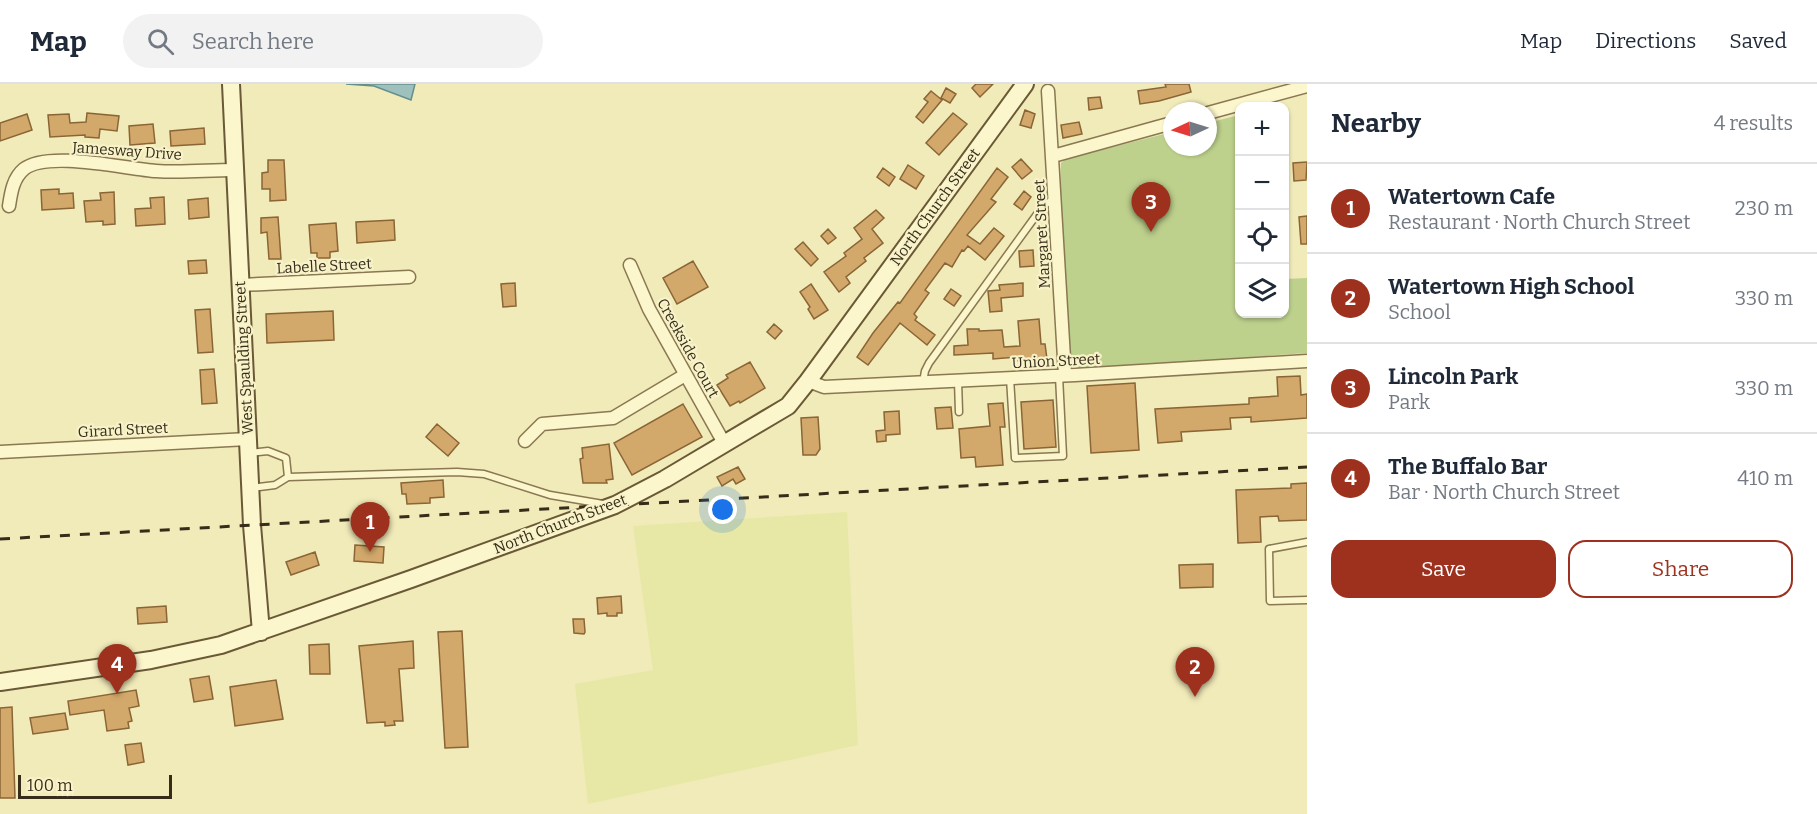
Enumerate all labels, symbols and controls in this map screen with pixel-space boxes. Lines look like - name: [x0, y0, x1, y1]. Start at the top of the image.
- search box: [123, 14, 543, 68]
- text: Map: [30, 25, 87, 58]
- icon: search: [144, 25, 177, 58]
- text: Search here: [192, 28, 314, 55]
- text: Map: [1520, 28, 1562, 54]
- text: Directions: [1595, 28, 1696, 54]
- text: Saved: [1729, 28, 1787, 54]
- north arrow: [1163, 102, 1217, 156]
- map controls: [1235, 102, 1289, 318]
- button: +: [1235, 102, 1289, 156]
- text: Nearby: [1331, 108, 1421, 139]
- text: 4 results: [1714, 111, 1793, 135]
- street label: Jamesway Drive: [71, 138, 182, 164]
- street label: North Church Street: [886, 144, 984, 269]
- button: −: [1235, 156, 1289, 210]
- street label: Margaret Street: [1030, 178, 1054, 289]
- pin: 3: [1132, 182, 1170, 232]
- text: Watertown Cafe: [1388, 183, 1555, 210]
- text: 1: [1346, 196, 1355, 220]
- text: 230 m: [1735, 196, 1793, 220]
- button: locate: [1235, 210, 1289, 264]
- text: Restaurant · North Church Street: [1388, 210, 1691, 234]
- street label: Labelle Street: [276, 254, 373, 277]
- button: layers: [1235, 264, 1289, 318]
- text: Watertown High School: [1388, 273, 1634, 300]
- street label: West Spaulding Street: [231, 280, 257, 435]
- text: 2: [1345, 286, 1356, 310]
- text: 330 m: [1735, 286, 1793, 310]
- street label: Creekside Court: [653, 295, 723, 401]
- text: School: [1388, 300, 1451, 324]
- street label: Union Street: [1011, 350, 1101, 372]
- text: Lincoln Park: [1388, 363, 1518, 390]
- text: 3: [1345, 376, 1356, 400]
- text: 330 m: [1735, 376, 1793, 400]
- text: Park: [1388, 390, 1430, 414]
- street label: Girard Street: [77, 419, 169, 441]
- text: The Buffalo Bar: [1388, 453, 1547, 480]
- text: 4: [1344, 466, 1357, 490]
- text: 410 m: [1737, 466, 1793, 490]
- text: Bar · North Church Street: [1388, 480, 1620, 504]
- street label: North Church Street: [491, 490, 629, 558]
- your location: [708, 495, 737, 524]
- pin: 1: [350, 502, 389, 552]
- button: Save: [1331, 540, 1556, 598]
- button: Share: [1568, 540, 1793, 598]
- pin: 4: [98, 644, 136, 694]
- pin: 2: [1176, 648, 1214, 697]
- scale bar: [18, 772, 172, 800]
- text: 100 m: [27, 776, 72, 795]

